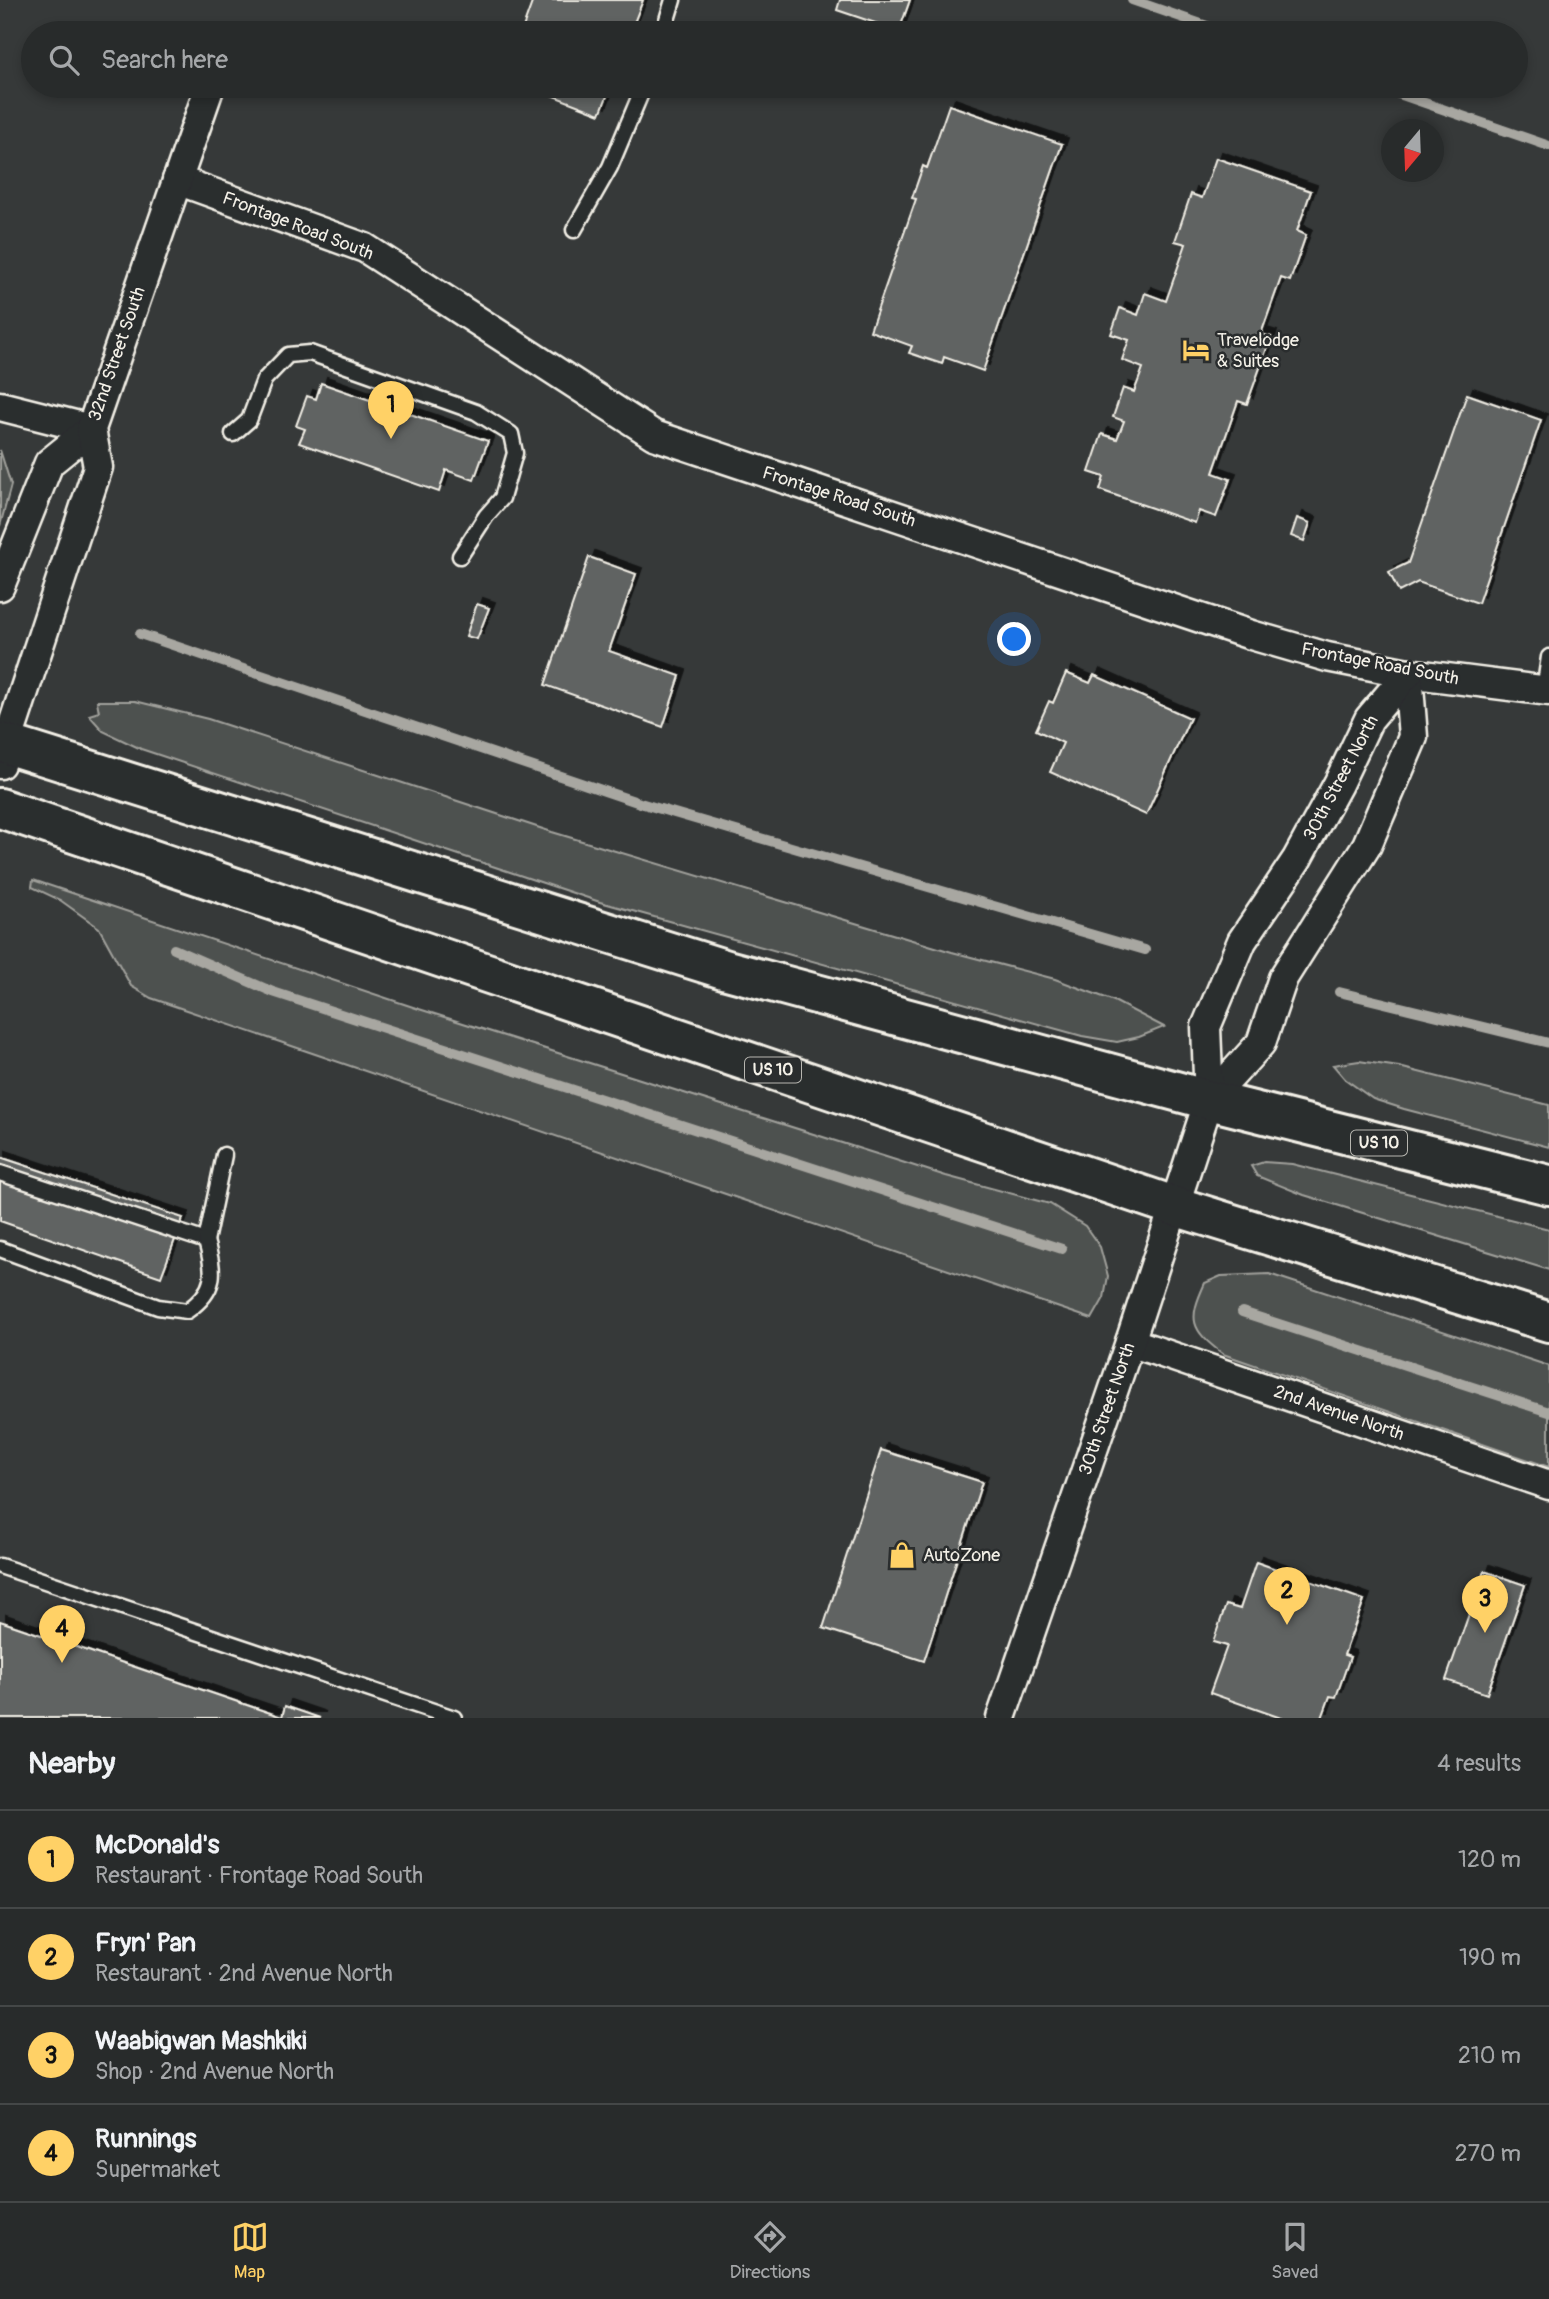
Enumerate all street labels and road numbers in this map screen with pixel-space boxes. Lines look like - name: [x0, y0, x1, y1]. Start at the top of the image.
- street label: Frontage Road South: [219, 187, 377, 265]
- street label: 32nd Street South: [83, 284, 151, 424]
- street label: Frontage Road South: [759, 461, 919, 533]
- street label: Frontage Road South: [1299, 637, 1461, 691]
- street label: 30th Street North: [1298, 711, 1384, 845]
- road number: US 10: [745, 1058, 801, 1082]
- road number: US 10: [1351, 1130, 1407, 1156]
- street label: 30th Street North: [1074, 1340, 1140, 1478]
- street label: 2nd Avenue North: [1271, 1380, 1407, 1446]

